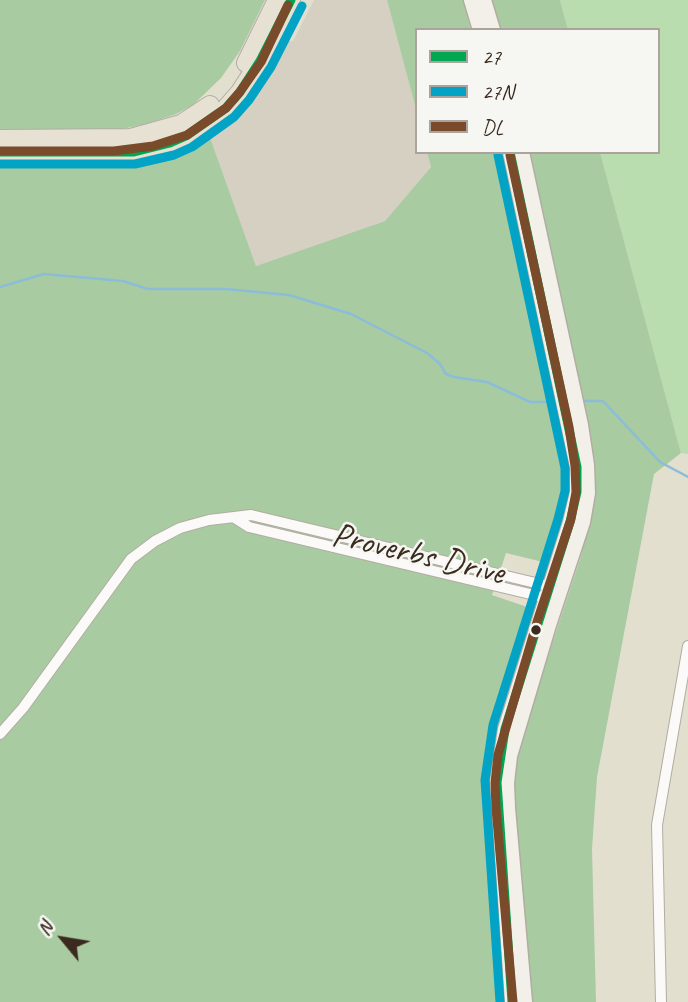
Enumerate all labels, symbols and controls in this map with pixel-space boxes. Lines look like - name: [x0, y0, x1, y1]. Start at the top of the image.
- legend: [415, 28, 660, 154]
- text: 27: [482, 44, 501, 70]
- text: 27N: [482, 79, 513, 105]
- text: DL: [482, 114, 503, 140]
- street label: Proverbs Drive: [328, 515, 508, 595]
- unlabelled marker: [529, 623, 543, 637]
- north arrow: [28, 904, 98, 974]
- text: N: [31, 917, 58, 940]

